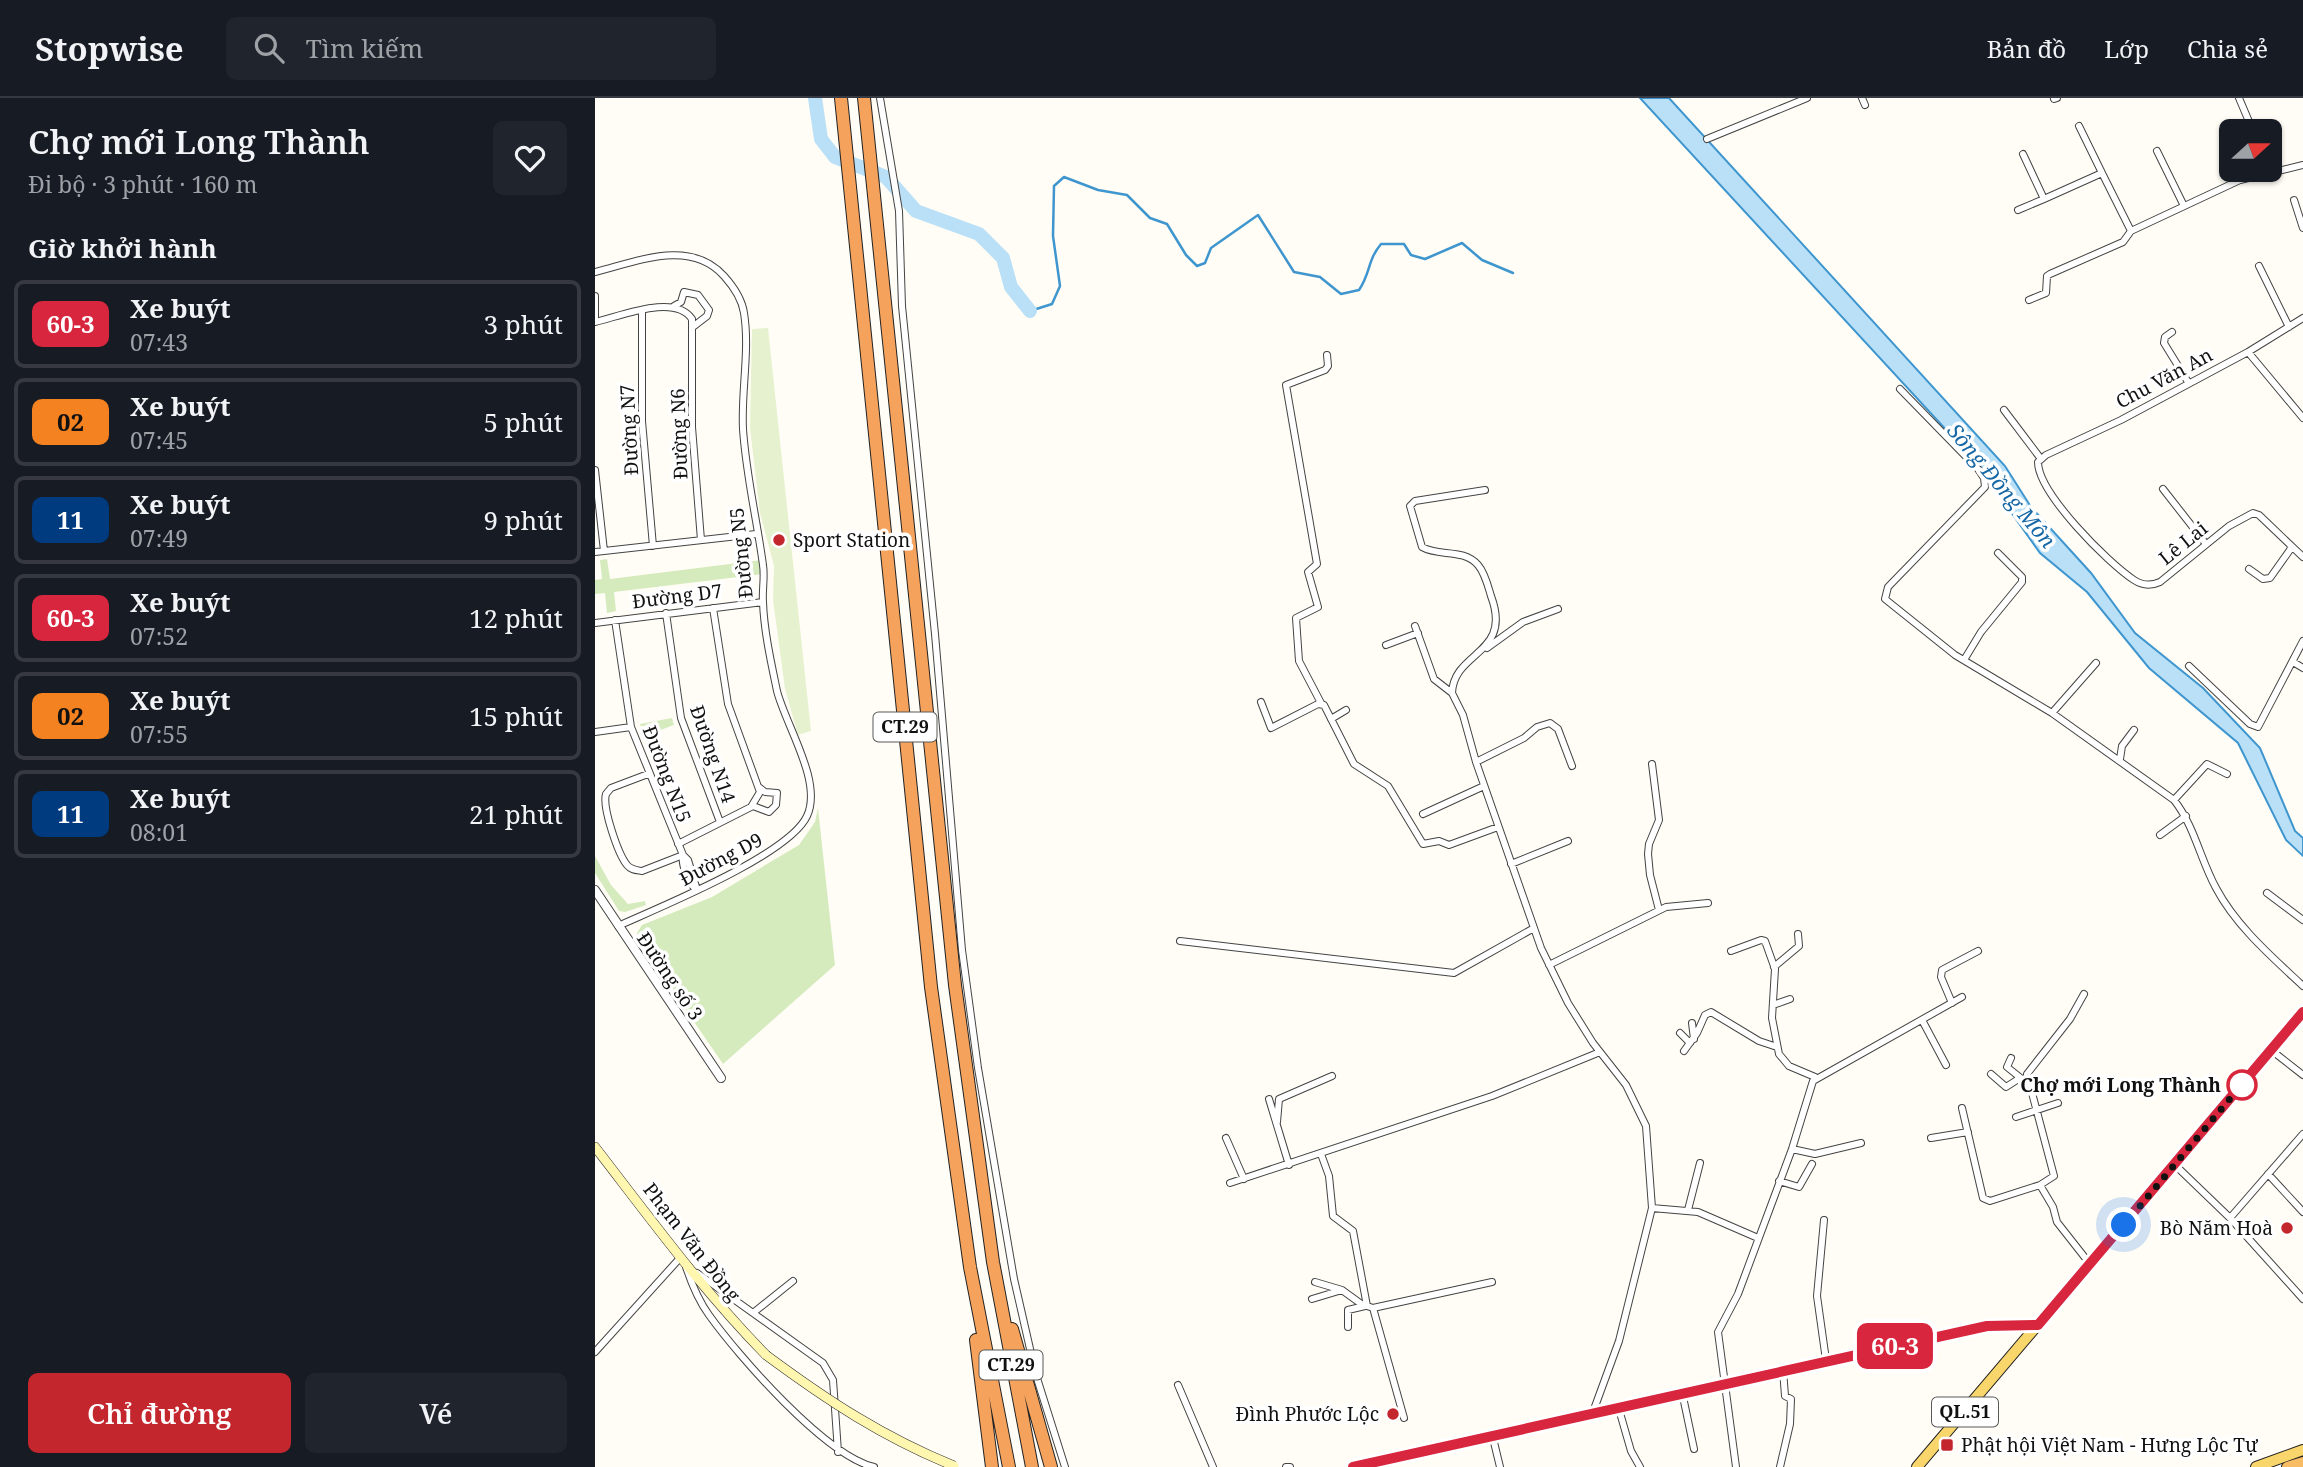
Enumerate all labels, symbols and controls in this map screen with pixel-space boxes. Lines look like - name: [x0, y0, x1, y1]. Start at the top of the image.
- search box: [226, 17, 716, 80]
- text: Stopwise: [35, 26, 184, 71]
- icon: search: [250, 29, 288, 67]
- text: Tìm kiếm: [306, 30, 423, 66]
- text: Bản đồ: [1987, 32, 2066, 65]
- text: Lớp: [2104, 32, 2149, 65]
- text: Chia sẻ: [2187, 32, 2268, 65]
- text: Chợ mới Long Thành: [28, 119, 370, 164]
- north arrow: [2219, 119, 2282, 182]
- map controls: [2219, 119, 2282, 182]
- button: heart: [493, 121, 567, 195]
- text: Đi bộ · 3 phút · 160 m: [28, 168, 257, 200]
- text: Giờ khởi hành: [28, 230, 217, 266]
- text: Xe buýt: [130, 290, 231, 326]
- text: 3 phút: [484, 306, 563, 342]
- text: 60-3: [46, 307, 95, 340]
- text: 07:43: [130, 326, 188, 358]
- street label: Chu Văn An: [2111, 342, 2217, 414]
- street label: Đường N7: [614, 384, 644, 476]
- text: Xe buýt: [130, 388, 231, 424]
- street label: Đường N6: [664, 388, 694, 480]
- text: 5 phút: [484, 404, 563, 440]
- text: 02: [57, 405, 84, 438]
- water label: Sông Đồng Môn: [1941, 417, 2062, 554]
- text: 07:45: [130, 424, 188, 456]
- text: Xe buýt: [130, 486, 231, 522]
- text: 9 phút: [484, 502, 563, 538]
- text: 11: [57, 503, 84, 536]
- street label: Đường N5: [723, 506, 759, 600]
- street label: Lê Lai: [2153, 515, 2213, 571]
- text: 07:49: [130, 522, 188, 554]
- place label: Sport Station: [793, 527, 910, 553]
- marker: Sport Station: [771, 532, 787, 548]
- street label: Đường D7: [631, 578, 723, 614]
- text: Xe buýt: [130, 584, 231, 620]
- text: 12 phút: [469, 600, 563, 636]
- text: 60-3: [46, 601, 95, 634]
- text: 07:52: [130, 620, 188, 652]
- text: Xe buýt: [130, 682, 231, 718]
- text: 15 phút: [469, 698, 563, 734]
- text: 02: [57, 699, 84, 732]
- street label: Đường N14: [684, 702, 742, 807]
- road number: CT.29: [873, 712, 937, 742]
- text: 07:55: [130, 718, 188, 750]
- street label: Đường N15: [637, 722, 697, 826]
- text: Xe buýt: [130, 780, 231, 816]
- text: 21 phút: [469, 796, 563, 832]
- text: 11: [57, 797, 84, 830]
- text: 08:01: [130, 816, 188, 848]
- street label: Đường D9: [675, 826, 767, 892]
- street label: Đường số 3: [631, 927, 709, 1025]
- marker: Chợ mới Long Thành: [2227, 1070, 2257, 1100]
- place label: Chợ mới Long Thành: [2020, 1072, 2221, 1098]
- street label: Phạm Văn Đồng: [637, 1177, 747, 1307]
- your location: [2106, 1207, 2141, 1242]
- place label: Bò Năm Hoà: [2160, 1215, 2273, 1241]
- marker: Bò Năm Hoà: [2279, 1220, 2295, 1236]
- line badge: 60-3: [1846, 1323, 1944, 1369]
- text: 60-3: [1871, 1329, 1919, 1362]
- road number: CT.29: [979, 1350, 1043, 1380]
- button: Chỉ đường: [28, 1373, 291, 1453]
- button: Vé: [305, 1373, 567, 1453]
- road number: QL.51: [1932, 1398, 1998, 1427]
- place label: Đình Phước Lộc: [1235, 1401, 1379, 1427]
- marker: Đình Phước Lộc: [1385, 1406, 1401, 1422]
- place label: Phật hội Việt Nam - Hưng Lộc Tự: [1961, 1432, 2259, 1458]
- marker: Phật hội Việt Nam - Hưng Lộc Tự: [1939, 1437, 1955, 1453]

